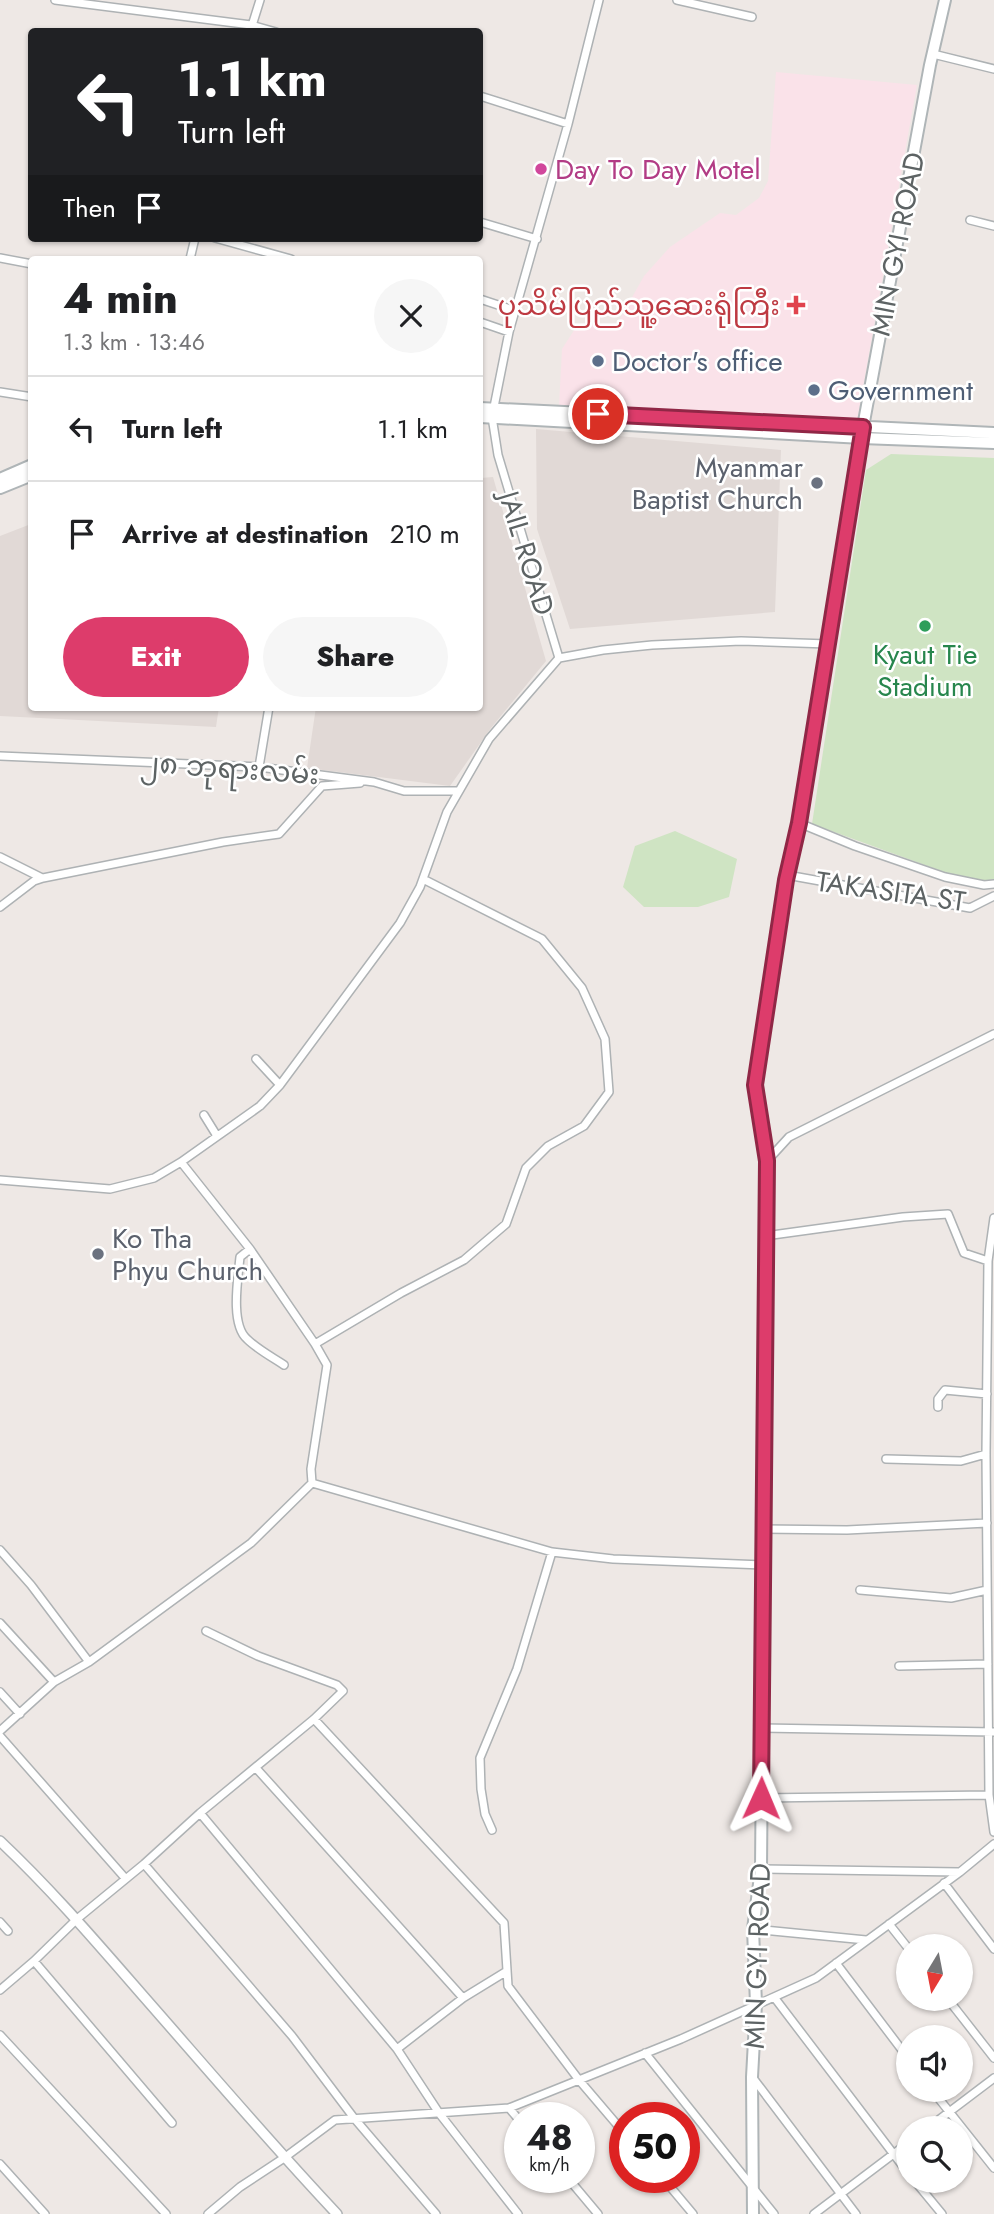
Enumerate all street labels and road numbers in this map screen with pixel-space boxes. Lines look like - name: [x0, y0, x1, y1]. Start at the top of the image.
- street label: MIN GYI ROAD: [860, 149, 935, 339]
- street label: JAIL ROAD: [487, 482, 565, 620]
- street label: ၂၈ ဘုရားလမ်း: [139, 742, 321, 797]
- street label: TAKASITA ST: [813, 861, 968, 922]
- street label: MIN GYI ROAD: [734, 1862, 781, 2050]

